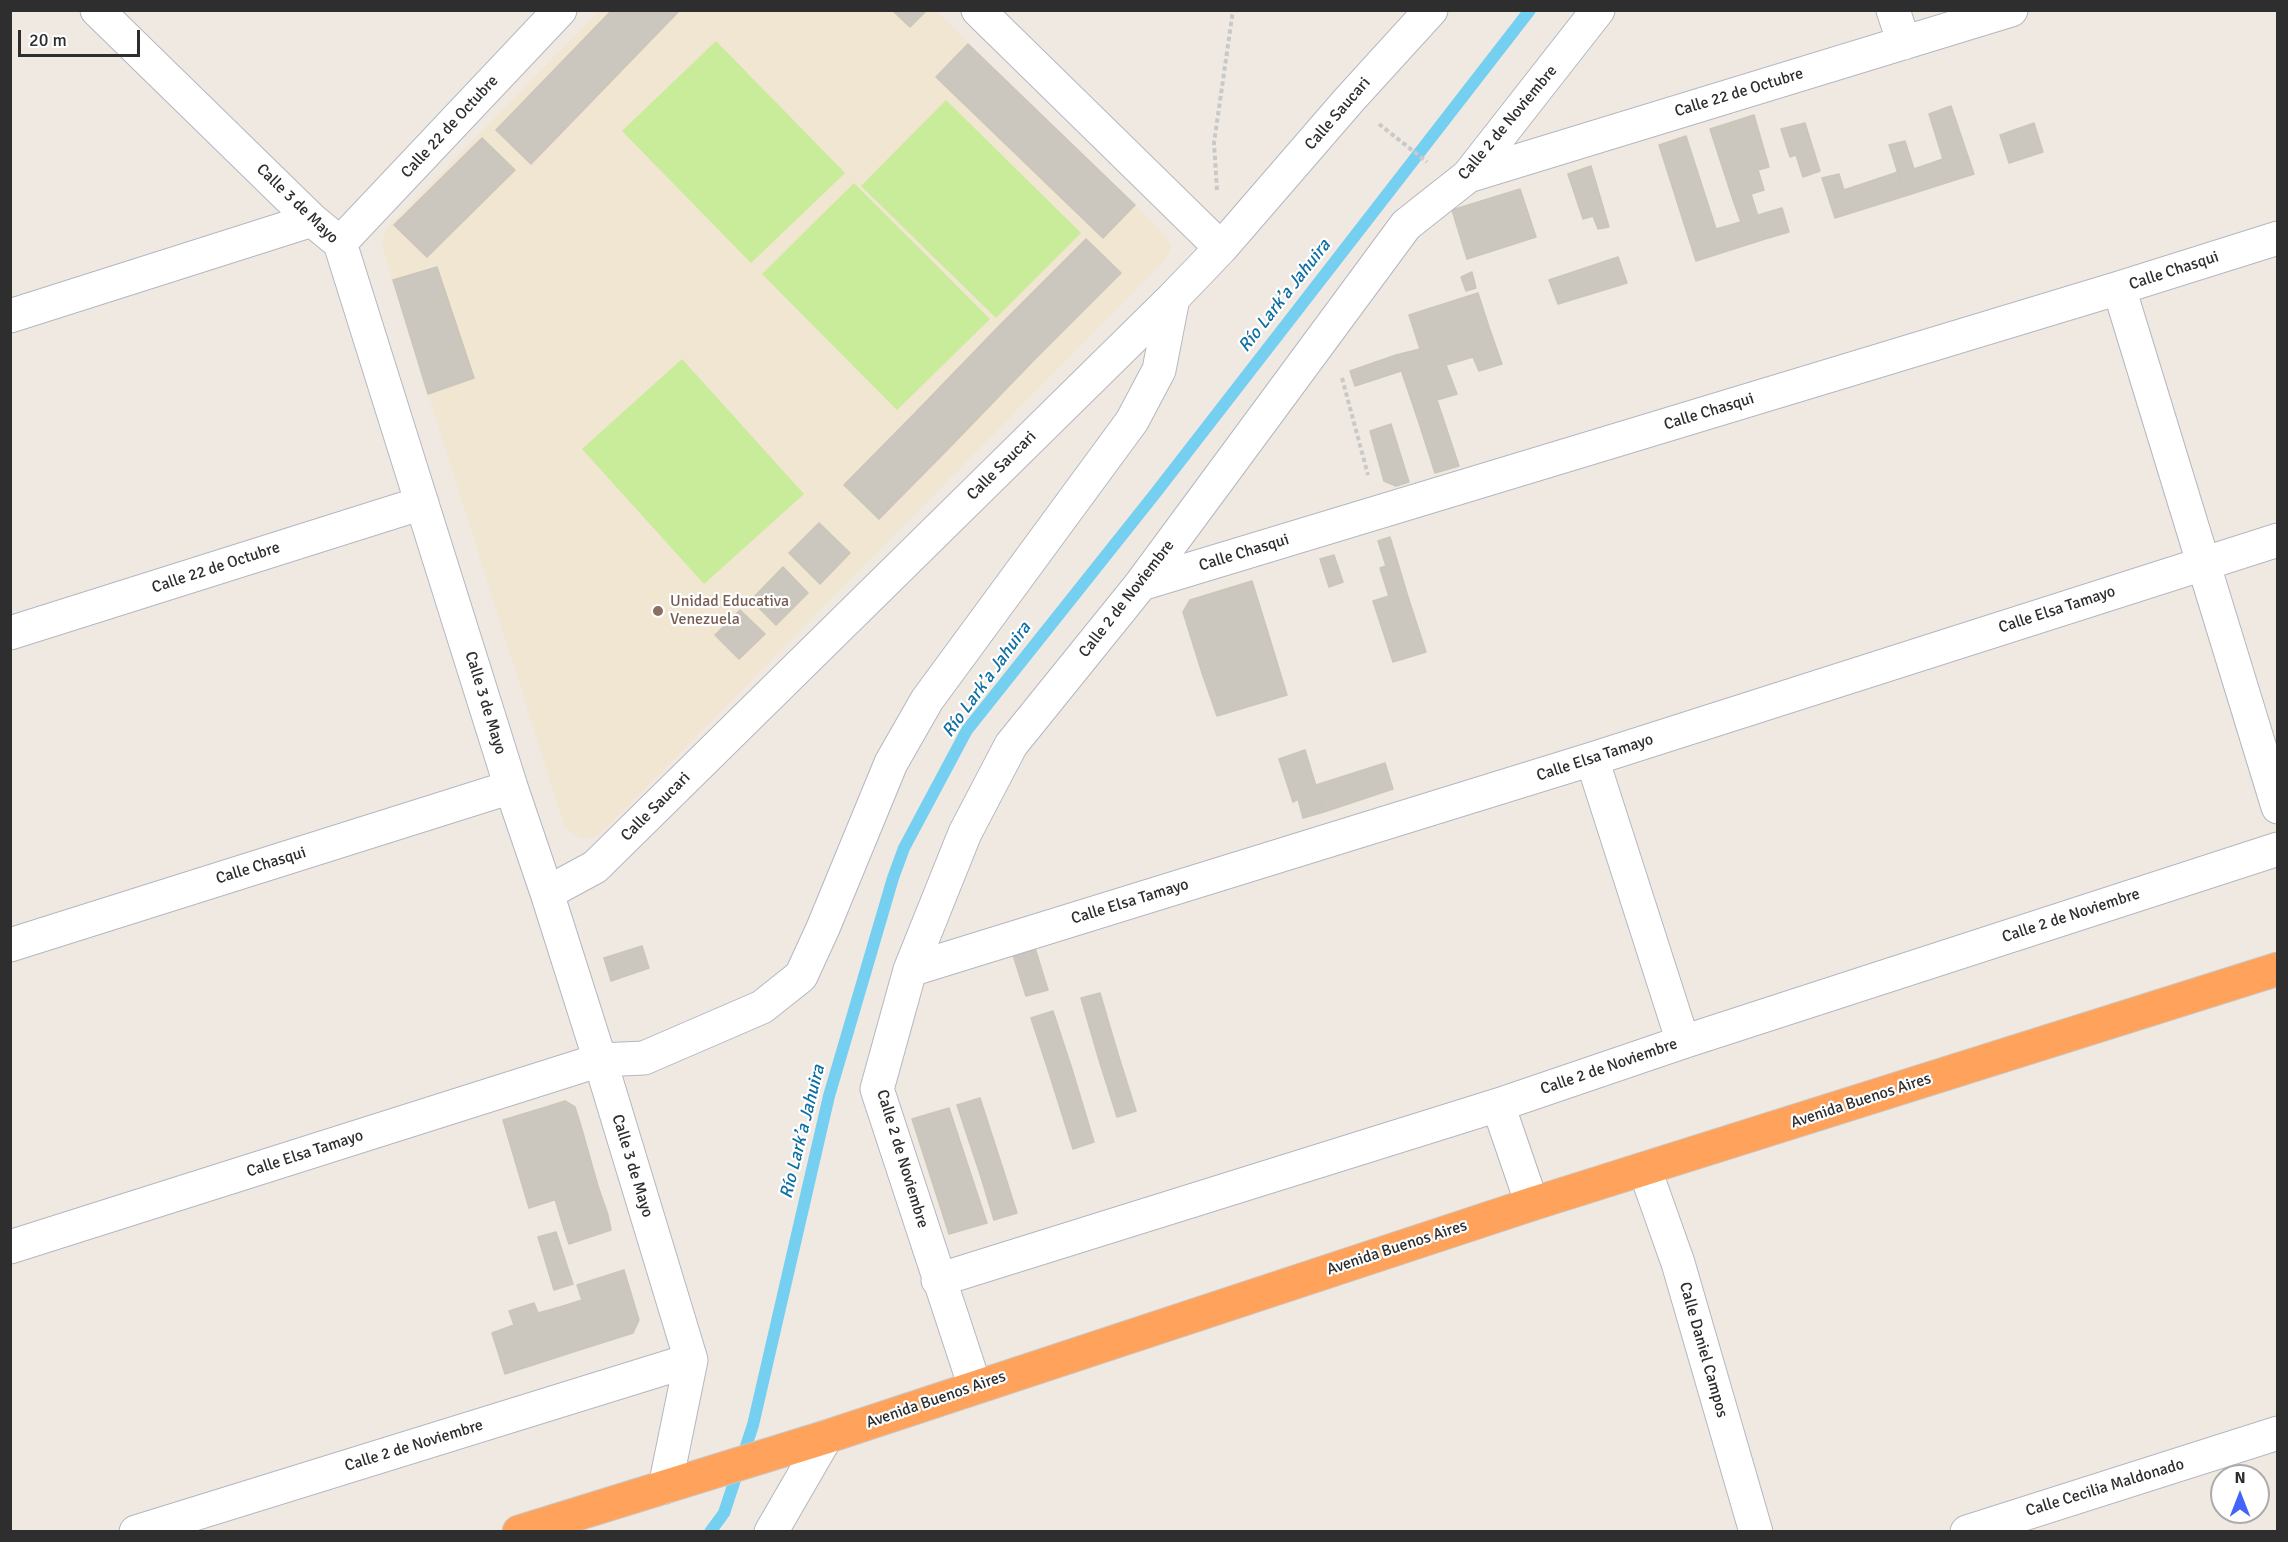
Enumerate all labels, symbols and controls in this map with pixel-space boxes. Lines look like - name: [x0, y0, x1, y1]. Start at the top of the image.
- scale bar: [21, 18, 142, 56]
- text: 20 m: [29, 29, 67, 51]
- street label: Calle 2 de Noviembre: [1454, 62, 1562, 184]
- street label: Calle 22 de Octubre: [1672, 64, 1806, 122]
- street label: Calle 22 de Octubre: [397, 72, 503, 182]
- street label: Calle Saucari: [1301, 74, 1375, 154]
- street label: Calle 3 de Mayo: [252, 160, 342, 248]
- water label: Río Lark’a Jahuira: [1234, 235, 1336, 357]
- street label: Calle Chasqui: [2127, 247, 2221, 295]
- street label: Calle Chasqui: [1662, 389, 1756, 435]
- street label: Calle Saucari: [963, 427, 1041, 505]
- street label: Calle Chasqui: [1197, 530, 1291, 576]
- street label: Calle 2 de Noviembre: [1075, 536, 1179, 662]
- street label: Calle 22 de Octubre: [150, 538, 282, 598]
- street label: Calle Elsa Tamayo: [1996, 582, 2118, 638]
- place label: Unidad Educativa Venezuela: [670, 592, 789, 630]
- marker: Unidad Educativa Venezuela: [651, 604, 665, 618]
- water label: Río Lark’a Jahuira: [938, 618, 1036, 742]
- street label: Calle 3 de Mayo: [460, 649, 510, 757]
- street label: Calle Elsa Tamayo: [1534, 730, 1656, 786]
- street label: Calle Saucari: [617, 768, 695, 846]
- street label: Calle Chasqui: [214, 843, 308, 889]
- street label: Calle Elsa Tamayo: [1069, 875, 1191, 929]
- street label: Calle 2 de Noviembre: [2000, 885, 2142, 947]
- street label: Calle 2 de Noviembre: [1538, 1035, 1680, 1099]
- water label: Río Lark’a Jahuira: [776, 1063, 830, 1201]
- street label: Avenida Buenos Aires: [1788, 1069, 1934, 1133]
- street label: Calle 2 de Noviembre: [872, 1088, 932, 1230]
- street label: Calle 3 de Mayo: [607, 1112, 657, 1220]
- street label: Calle Elsa Tamayo: [244, 1126, 366, 1182]
- street label: Avenida Buenos Aires: [1324, 1216, 1470, 1280]
- street label: Calle Daniel Campos: [1674, 1280, 1732, 1420]
- street label: Avenida Buenos Aires: [864, 1367, 1008, 1433]
- street label: Calle 2 de Noviembre: [343, 1416, 485, 1476]
- street label: Calle Cecilia Maldonado: [2024, 1455, 2186, 1521]
- north arrow: [2210, 1464, 2270, 1524]
- text: N: [2234, 1468, 2246, 1488]

